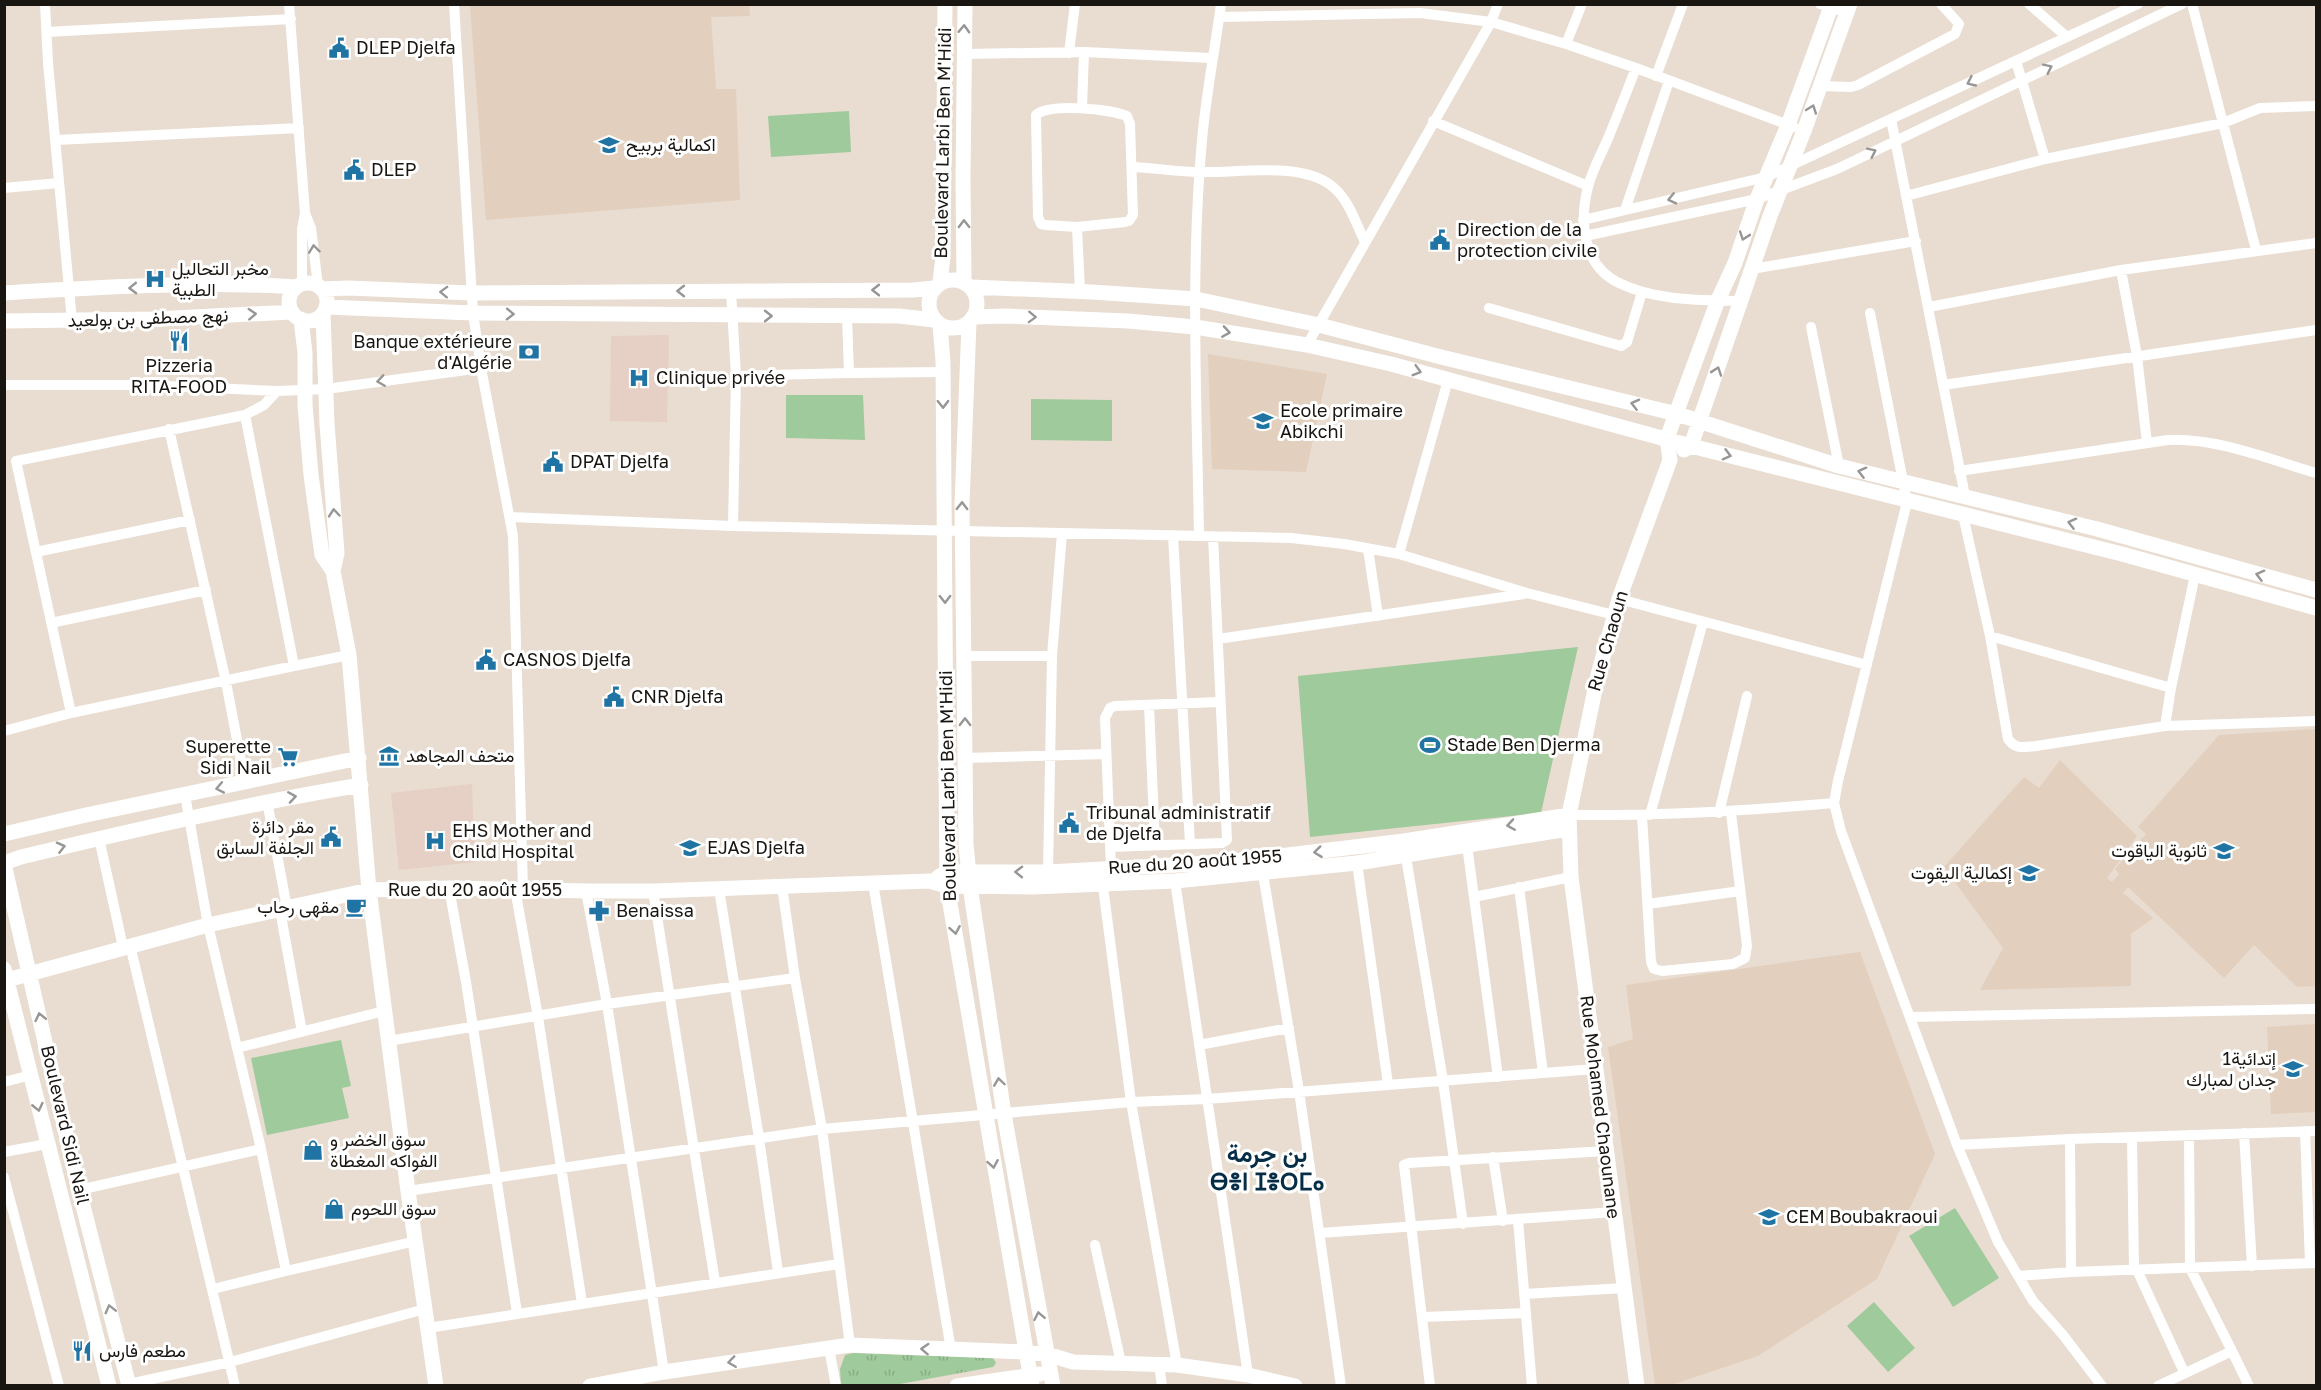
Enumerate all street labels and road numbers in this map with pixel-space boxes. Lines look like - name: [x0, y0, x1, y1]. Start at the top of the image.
- street label: Boulevard Larbi Ben M'Hidi: [929, 27, 955, 259]
- street label: نهج مصطفى بن بولعيد: [67, 303, 229, 333]
- street label: Rue Chaoun: [1582, 588, 1632, 694]
- street label: Boulevard Larbi Ben M'Hidi: [934, 670, 960, 902]
- street label: Rue du 20 août 1955: [1107, 844, 1283, 878]
- street label: Rue du 20 août 1955: [388, 878, 562, 900]
- street label: Rue Mohamed Chaounane: [1576, 994, 1626, 1220]
- street label: Boulevard Sidi Nail: [37, 1043, 95, 1207]

